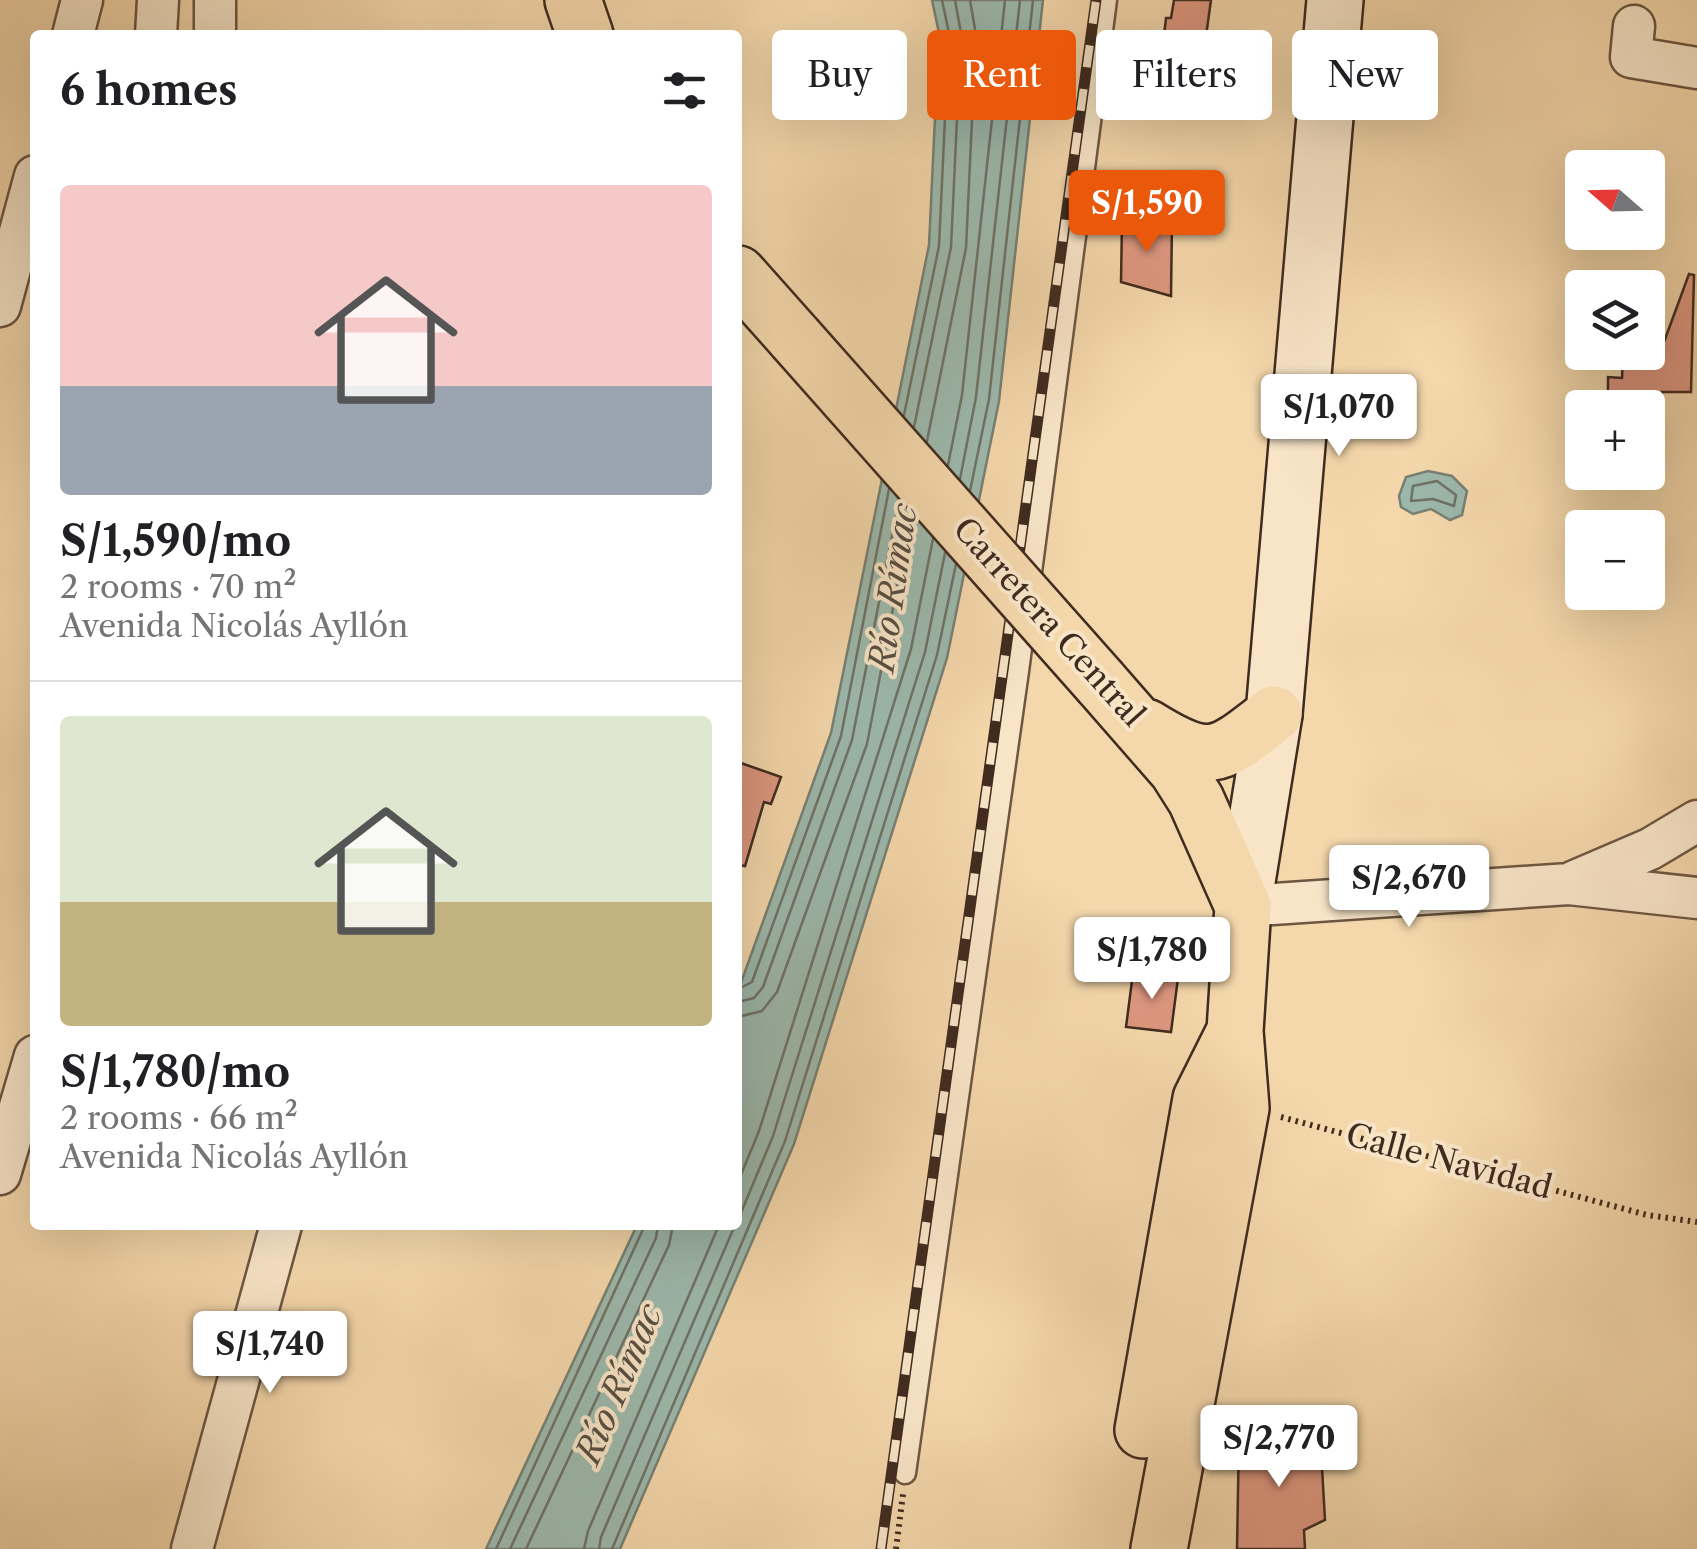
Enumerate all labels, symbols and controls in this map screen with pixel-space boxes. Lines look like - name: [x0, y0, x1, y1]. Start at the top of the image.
- chip: Buy: [772, 30, 907, 120]
- chip: Rent: [927, 30, 1076, 120]
- chip: Filters: [1096, 30, 1272, 120]
- chip: New: [1292, 30, 1438, 120]
- icon: filters: [657, 63, 712, 118]
- text: 6 homes: [60, 64, 238, 116]
- north arrow: [1565, 150, 1665, 250]
- map controls: [1565, 150, 1665, 610]
- pin: S/1,590: [1055, 170, 1239, 255]
- text: S/1,590: [1091, 183, 1203, 222]
- icon: home: [296, 250, 476, 430]
- button: layers: [1565, 270, 1665, 370]
- pin: S/1,070: [1247, 374, 1431, 459]
- text: S/1,070: [1283, 387, 1395, 426]
- button: +: [1565, 390, 1665, 490]
- water label: Río Rímac: [859, 500, 926, 677]
- street label: Carretera Central: [945, 509, 1153, 734]
- button: −: [1565, 510, 1665, 610]
- text: S/1,590/mo: [60, 515, 291, 567]
- text: 2 rooms · 70 m²: [60, 567, 296, 606]
- text: Avenida Nicolás Ayllón: [60, 606, 408, 645]
- icon: home: [296, 781, 476, 961]
- pin: S/2,670: [1317, 845, 1501, 930]
- text: S/2,670: [1351, 858, 1467, 897]
- pin: S/1,780: [1060, 917, 1244, 1002]
- text: S/1,780: [1096, 930, 1208, 969]
- text: S/1,780/mo: [60, 1046, 290, 1098]
- text: 2 rooms · 66 m²: [60, 1098, 298, 1137]
- street label: Calle Navidad: [1342, 1114, 1556, 1207]
- text: Avenida Nicolás Ayllón: [60, 1137, 408, 1176]
- water label: Río Rímac: [565, 1297, 672, 1472]
- pin: S/1,740: [178, 1311, 362, 1396]
- text: S/1,740: [215, 1324, 325, 1363]
- pin: S/2,770: [1187, 1405, 1371, 1490]
- text: S/2,770: [1222, 1418, 1336, 1457]

